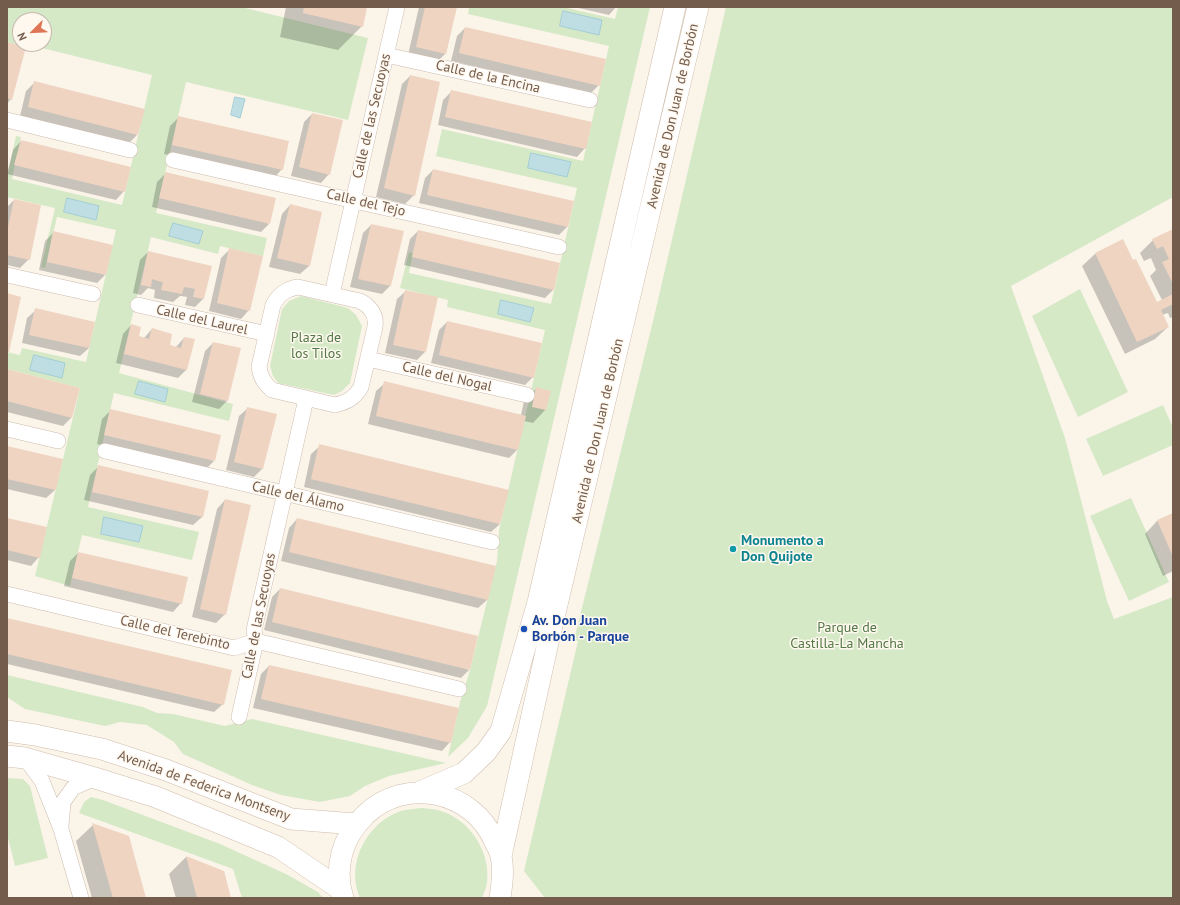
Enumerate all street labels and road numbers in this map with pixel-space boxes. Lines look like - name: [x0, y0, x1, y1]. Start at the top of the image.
- street label: Avenida de Don Juan de Borbón: [644, 22, 702, 210]
- street label: Calle de las Secuoyas: [349, 52, 395, 180]
- street label: Calle de la Encina: [434, 57, 542, 97]
- street label: Calle del Tejo: [325, 186, 407, 220]
- street label: Calle del Laurel: [155, 301, 249, 339]
- street label: Avenida de Don Juan de Borbón: [569, 337, 627, 525]
- street label: Calle del Nogal: [400, 359, 494, 395]
- street label: Calle del Álamo: [250, 478, 346, 516]
- street label: Calle de las Secuoyas: [239, 552, 279, 680]
- street label: Calle del Terebinto: [118, 612, 232, 654]
- street label: Avenida de Federica Montseny: [116, 747, 292, 825]

